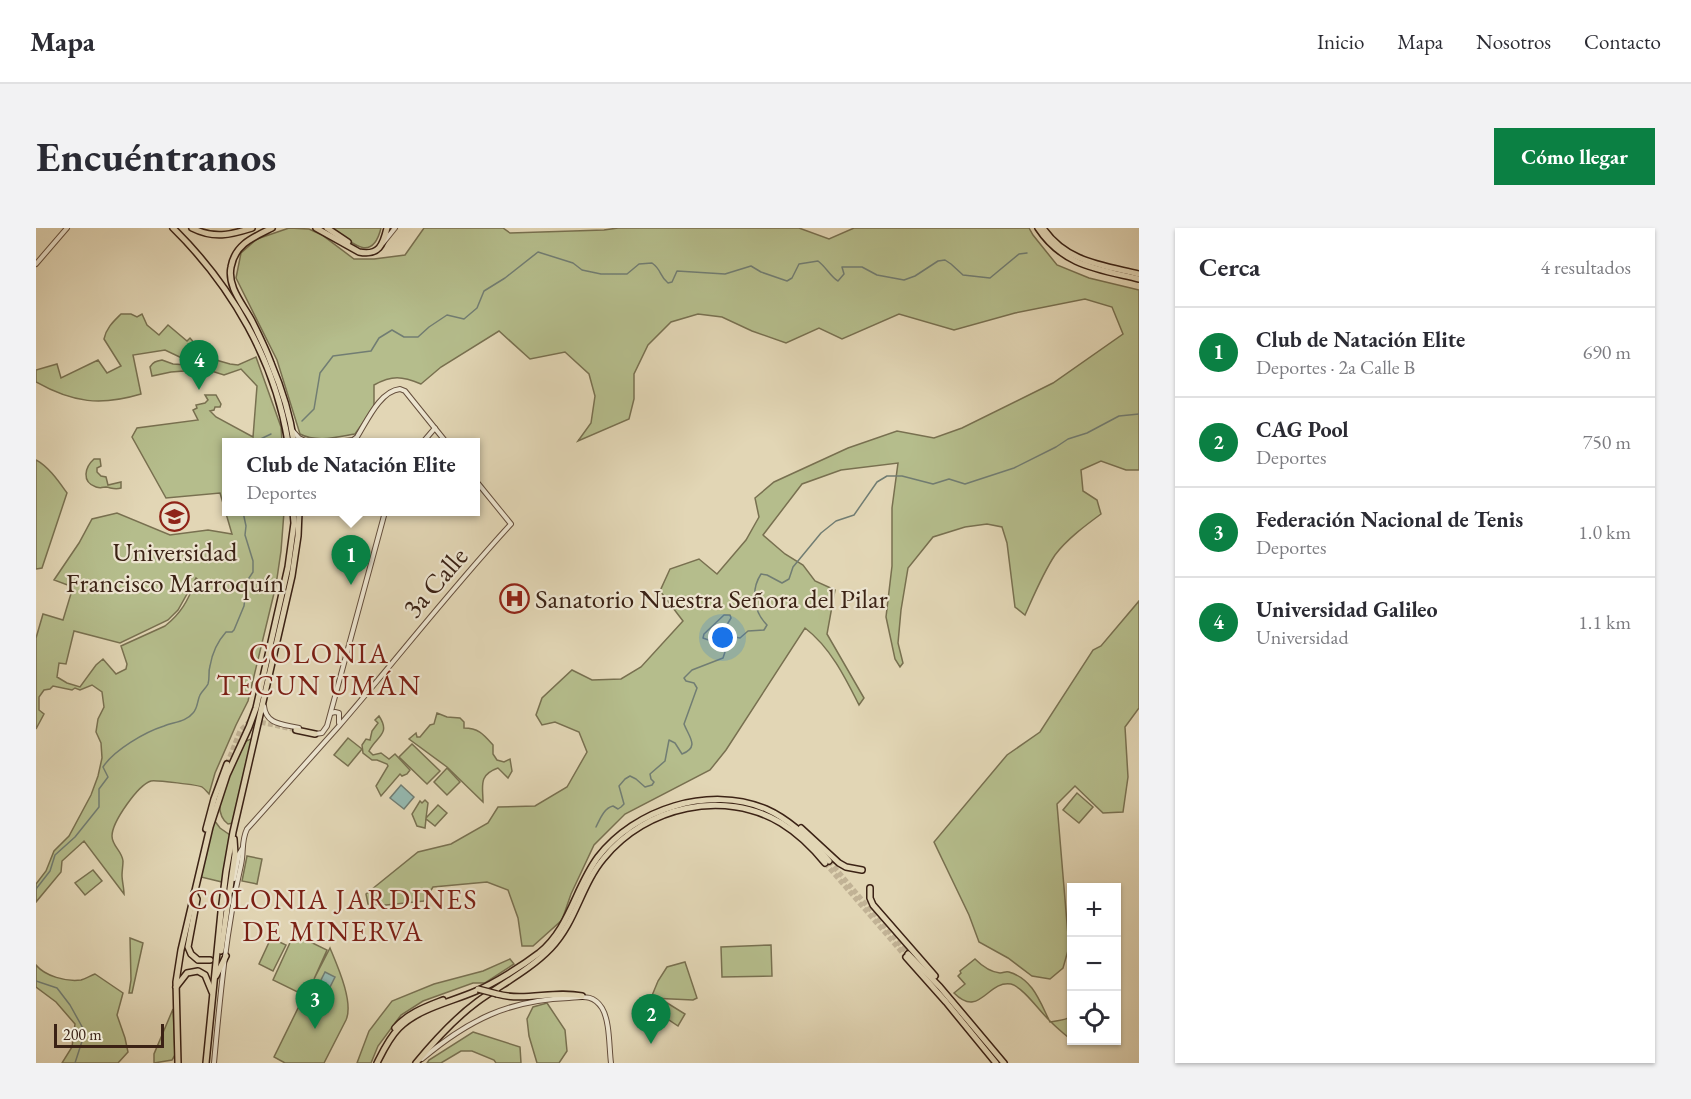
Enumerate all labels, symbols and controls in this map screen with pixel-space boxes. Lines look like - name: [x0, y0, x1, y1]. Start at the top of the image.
- text: Mapa: [30, 23, 95, 59]
- text: Inicio: [1317, 28, 1364, 55]
- text: Mapa: [1397, 28, 1443, 55]
- text: Nosotros: [1476, 28, 1551, 55]
- text: Contacto: [1584, 28, 1661, 55]
- button: Cómo llegar: [1494, 128, 1655, 185]
- text: Encuéntranos: [36, 129, 276, 184]
- text: Cerca: [1199, 250, 1260, 284]
- text: 4 resultados: [1540, 254, 1631, 280]
- text: Club de Natación Elite: [1256, 325, 1465, 354]
- text: 1: [1213, 339, 1224, 365]
- text: 690 m: [1583, 339, 1631, 365]
- pin: 4: [180, 340, 218, 390]
- text: Deportes · 2a Calle B: [1256, 354, 1415, 380]
- text: CAG Pool: [1256, 415, 1349, 444]
- text: 2: [1213, 429, 1224, 455]
- text: 750 m: [1583, 429, 1631, 455]
- popup: [222, 438, 480, 516]
- text: Deportes: [1256, 444, 1326, 470]
- text: Club de Natación Elite: [246, 450, 456, 479]
- text: Deportes: [246, 479, 317, 505]
- school or university icon: Universidad Francisco Marroquín: [159, 500, 191, 532]
- text: Federación Nacional de Tenis: [1256, 505, 1523, 534]
- text: 3: [1213, 519, 1224, 545]
- text: 1.0 km: [1578, 519, 1631, 545]
- place label: Universidad Francisco Marroquín: [66, 534, 284, 600]
- text: Deportes: [1256, 534, 1326, 560]
- pin: 1: [332, 536, 370, 585]
- street label: 3a Calle: [395, 539, 475, 625]
- place label: Sanatorio Nuestra Señora del Pilar: [535, 581, 888, 616]
- hospital icon: Sanatorio Nuestra Señora del Pilar: [498, 582, 530, 614]
- text: Universidad Galileo: [1256, 595, 1438, 624]
- text: 4: [1213, 609, 1224, 635]
- text: 1.1 km: [1578, 609, 1631, 635]
- your location: [708, 623, 737, 652]
- text: Universidad: [1256, 624, 1349, 650]
- district label: COLONIA TECUN UMÁN: [216, 635, 422, 703]
- district label: COLONIA JARDINES DE MINERVA: [188, 881, 478, 949]
- map controls: [1067, 883, 1121, 1045]
- button: +: [1067, 883, 1121, 937]
- button: −: [1067, 937, 1121, 991]
- pin: 3: [296, 980, 334, 1029]
- button: locate: [1067, 991, 1121, 1045]
- pin: 2: [632, 994, 670, 1044]
- scale bar: [54, 1021, 164, 1048]
- text: 200 m: [63, 1024, 102, 1045]

